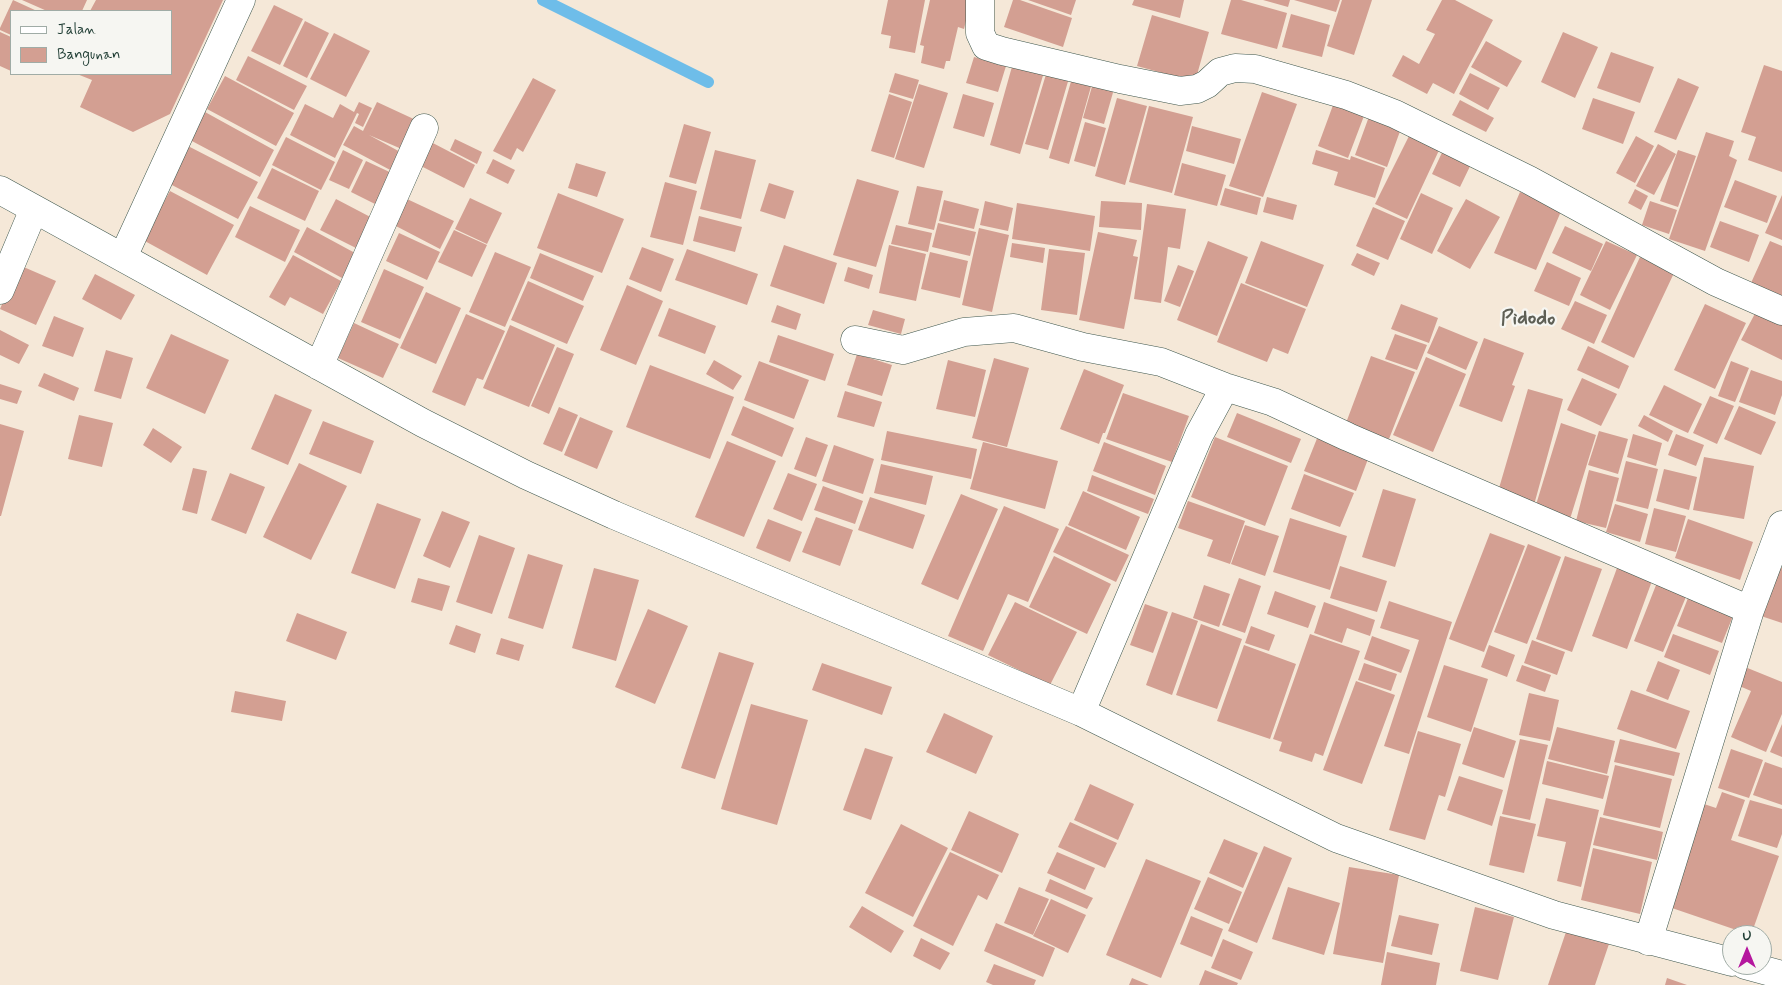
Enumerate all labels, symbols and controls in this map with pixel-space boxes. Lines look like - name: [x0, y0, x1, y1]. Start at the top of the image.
- legend: [10, 10, 172, 75]
- text: Jalan: [57, 20, 96, 40]
- text: Bangunan: [57, 45, 120, 65]
- district label: Pidodo: [1501, 307, 1555, 333]
- north arrow: [1722, 925, 1772, 975]
- text: U: [1742, 927, 1752, 945]

